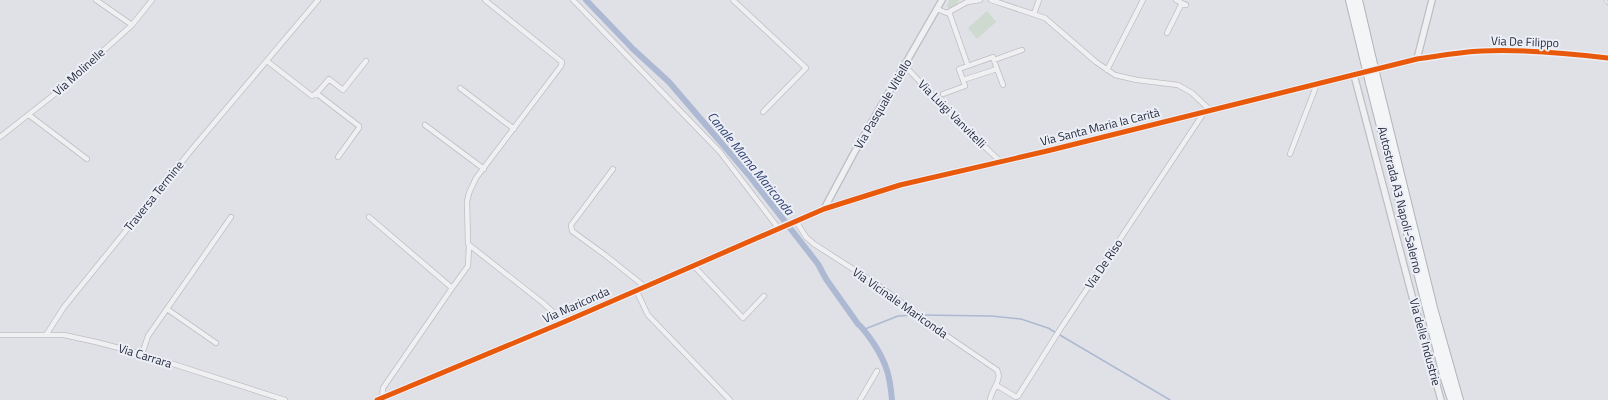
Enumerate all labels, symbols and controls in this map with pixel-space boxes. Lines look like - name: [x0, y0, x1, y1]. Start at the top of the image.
- street label: Via De Filippo: [1491, 31, 1559, 52]
- street label: Via Molinelle: [48, 43, 109, 100]
- street label: Via Pasquale Vitiello: [849, 55, 916, 152]
- street label: Via Luigi Vanvitelli: [914, 75, 991, 152]
- street label: Via Santa Maria la Carità: [1038, 102, 1162, 151]
- water label: Canale Marna Mariconda: [703, 107, 800, 220]
- street label: Autostrada A3 Napoli-Salerno: [1373, 124, 1428, 275]
- street label: Traversa Termine: [119, 156, 188, 235]
- street label: Via De Riso: [1080, 235, 1127, 293]
- street label: Via Vicinale Mariconda: [849, 262, 952, 343]
- street label: Via Mariconda: [539, 281, 612, 328]
- street label: Via delle Industrie: [1405, 296, 1446, 388]
- street label: Via Carrara: [116, 338, 174, 373]

